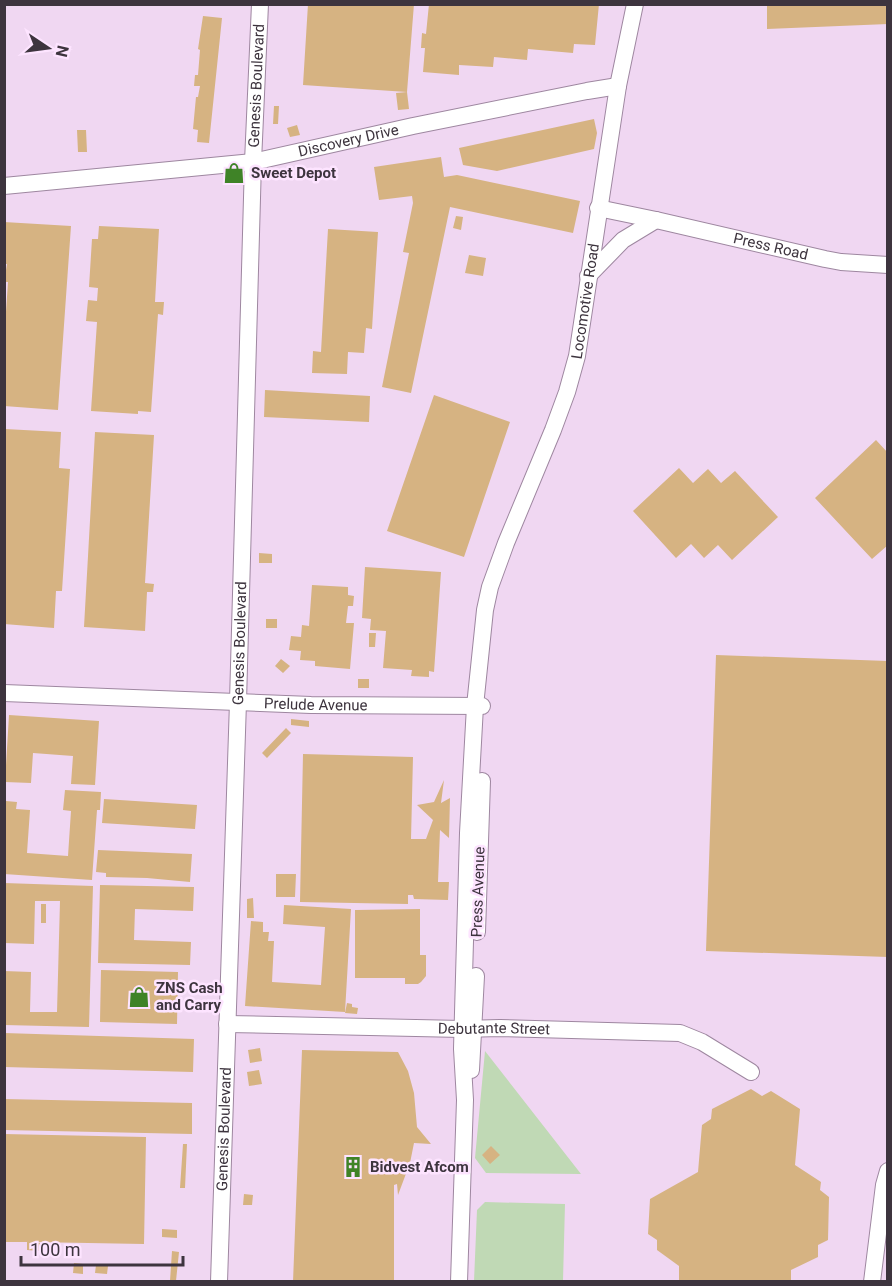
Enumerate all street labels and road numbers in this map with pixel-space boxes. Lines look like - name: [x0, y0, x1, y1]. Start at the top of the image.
- street label: Genesis Boulevard: [245, 23, 268, 148]
- street label: Discovery Drive: [296, 120, 400, 161]
- street label: Press Road: [732, 229, 810, 264]
- street label: Locomotive Road: [568, 242, 603, 360]
- street label: Genesis Boulevard: [229, 581, 250, 705]
- street label: Prelude Avenue: [264, 694, 368, 714]
- street label: Press Avenue: [467, 846, 489, 938]
- street label: Debutante Street: [438, 1019, 550, 1038]
- street label: Genesis Boulevard: [213, 1067, 235, 1191]

